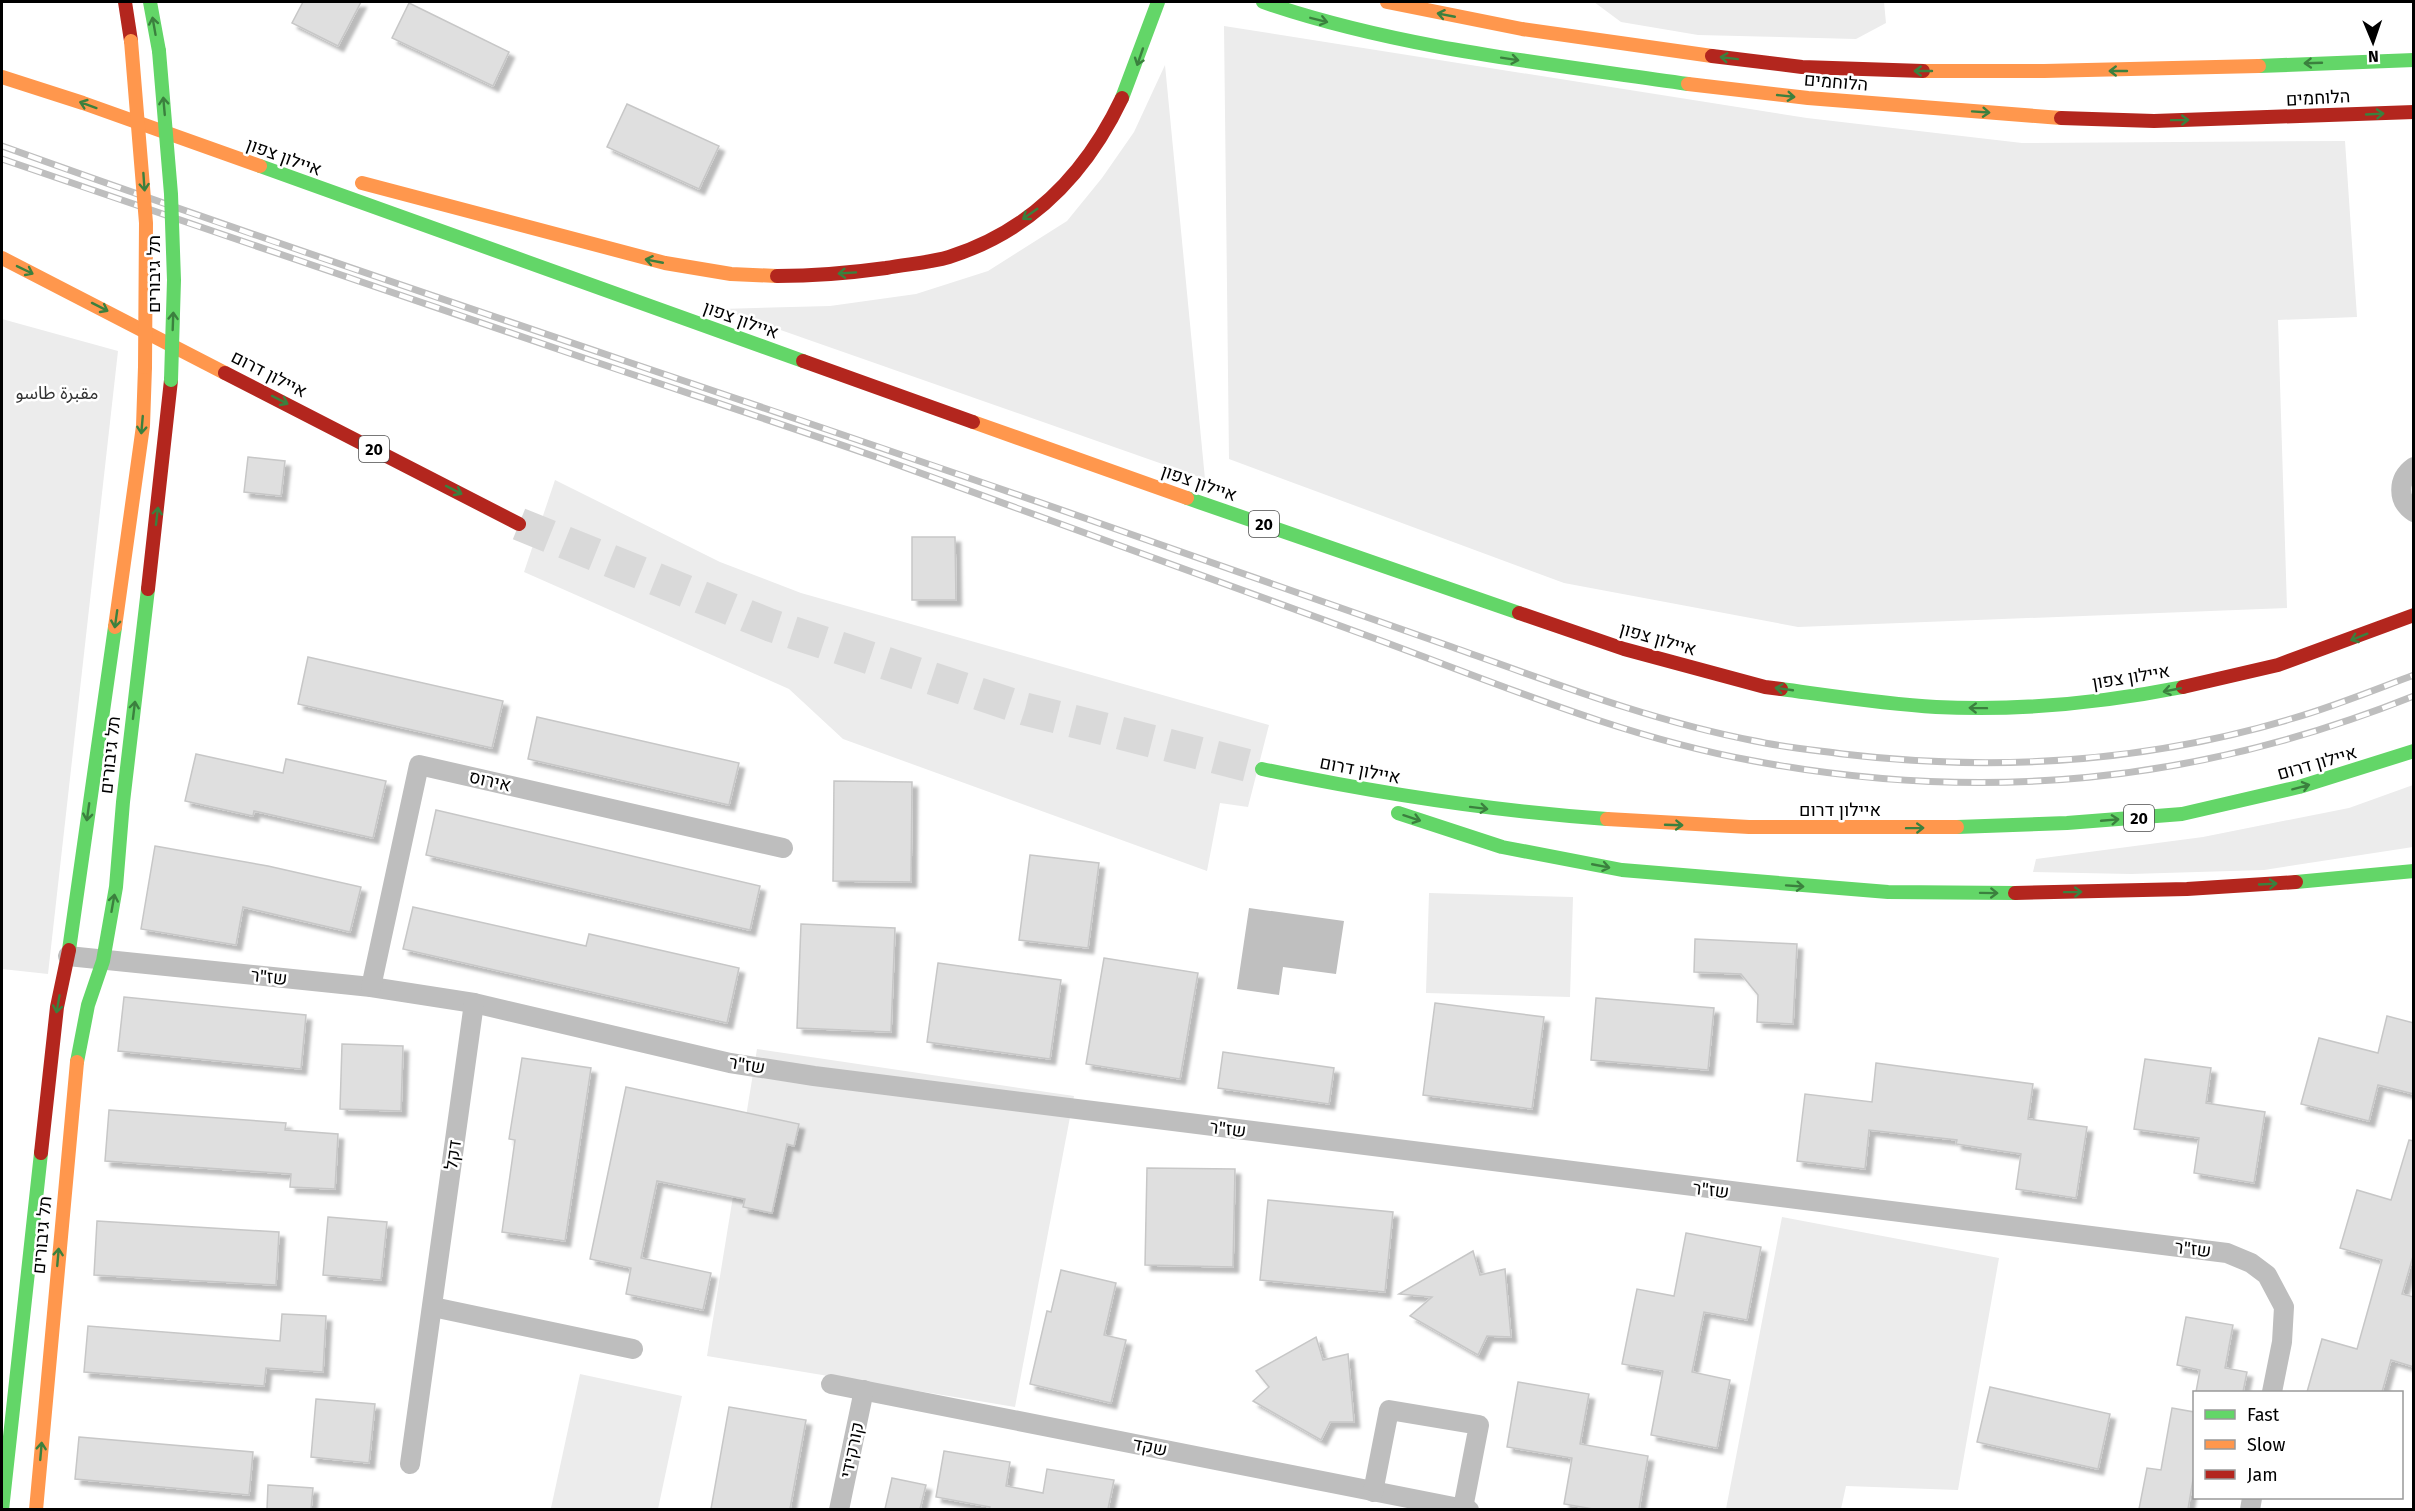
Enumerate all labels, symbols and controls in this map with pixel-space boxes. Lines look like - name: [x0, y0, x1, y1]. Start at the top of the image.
- one-way arrow: [1437, 9, 1457, 20]
- north arrow: [2343, 12, 2403, 72]
- one-way arrow: [1309, 15, 1328, 27]
- one-way arrow: [149, 17, 160, 36]
- one-way arrow: [1133, 47, 1144, 66]
- text: N: [2368, 47, 2379, 66]
- one-way arrow: [1719, 52, 1739, 63]
- one-way arrow: [1499, 54, 1519, 65]
- one-way arrow: [2304, 58, 2324, 69]
- one-way arrow: [1914, 65, 1934, 77]
- one-way arrow: [2109, 65, 2129, 77]
- street label: הלוחמים: [1803, 68, 1869, 96]
- street label: הלוחמים: [2285, 85, 2351, 111]
- one-way arrow: [1776, 90, 1796, 101]
- one-way arrow: [158, 96, 169, 116]
- one-way arrow: [79, 99, 98, 110]
- one-way arrow: [1970, 106, 1990, 117]
- one-way arrow: [2365, 108, 2385, 119]
- one-way arrow: [2170, 115, 2190, 126]
- street label: איילון צפון: [243, 133, 325, 181]
- one-way arrow: [138, 172, 149, 192]
- one-way arrow: [1022, 208, 1039, 220]
- street label: תל גיבורים: [143, 235, 165, 313]
- one-way arrow: [644, 255, 664, 266]
- one-way arrow: [15, 264, 33, 276]
- one-way arrow: [838, 267, 858, 278]
- street label: איילון צפון: [700, 296, 782, 344]
- one-way arrow: [91, 302, 109, 314]
- one-way arrow: [167, 312, 178, 332]
- street label: איילון דרום: [228, 346, 310, 402]
- park label: مقبرة طاسو: [15, 382, 99, 404]
- one-way arrow: [271, 395, 289, 407]
- one-way arrow: [136, 415, 147, 435]
- road number: 20: [359, 436, 389, 462]
- street label: איילון צפון: [1158, 460, 1240, 506]
- one-way arrow: [444, 485, 462, 496]
- one-way arrow: [152, 507, 163, 526]
- road number: 20: [1249, 511, 1279, 537]
- one-way arrow: [110, 608, 121, 628]
- street label: איילון צפון: [1617, 618, 1699, 660]
- one-way arrow: [2350, 632, 2369, 643]
- street label: איילון צפון: [2090, 660, 2172, 694]
- one-way arrow: [1775, 684, 1795, 695]
- one-way arrow: [2163, 685, 2182, 696]
- one-way arrow: [128, 700, 139, 720]
- one-way arrow: [1969, 702, 1989, 713]
- street label: תל גיבורים: [95, 715, 125, 795]
- street label: איילון דרום: [2275, 741, 2359, 785]
- street label: איילון דרום: [1318, 751, 1402, 789]
- street label: אירוס: [467, 765, 513, 797]
- one-way arrow: [2291, 780, 2310, 792]
- street label: איילון דרום: [1799, 799, 1881, 821]
- one-way arrow: [83, 801, 94, 821]
- one-way arrow: [1469, 803, 1489, 814]
- road number: 20: [2124, 805, 2154, 831]
- one-way arrow: [1402, 813, 1421, 824]
- one-way arrow: [2099, 814, 2119, 825]
- one-way arrow: [1663, 820, 1683, 831]
- one-way arrow: [1904, 822, 1924, 834]
- one-way arrow: [1590, 861, 1610, 872]
- one-way arrow: [2257, 879, 2277, 890]
- one-way arrow: [1784, 880, 1804, 891]
- one-way arrow: [2062, 886, 2082, 897]
- one-way arrow: [1979, 887, 1999, 899]
- one-way arrow: [108, 894, 119, 914]
- street label: שז"ר: [250, 964, 288, 990]
- one-way arrow: [52, 994, 63, 1013]
- street label: שז"ר: [727, 1051, 767, 1079]
- street label: שז"ר: [1208, 1116, 1248, 1142]
- street label: דקל: [440, 1139, 466, 1171]
- street label: שז"ר: [1691, 1177, 1731, 1203]
- street label: תל גיבורים: [28, 1195, 56, 1275]
- street label: שז"ר: [2173, 1236, 2213, 1262]
- one-way arrow: [53, 1247, 64, 1267]
- legend: [2193, 1391, 2403, 1499]
- text: Fast: [2247, 1404, 2280, 1426]
- street label: קורקידי: [835, 1420, 869, 1480]
- street label: שקד: [1131, 1433, 1169, 1461]
- text: Slow: [2247, 1434, 2286, 1456]
- one-way arrow: [36, 1442, 47, 1462]
- text: Jam: [2247, 1464, 2278, 1486]

